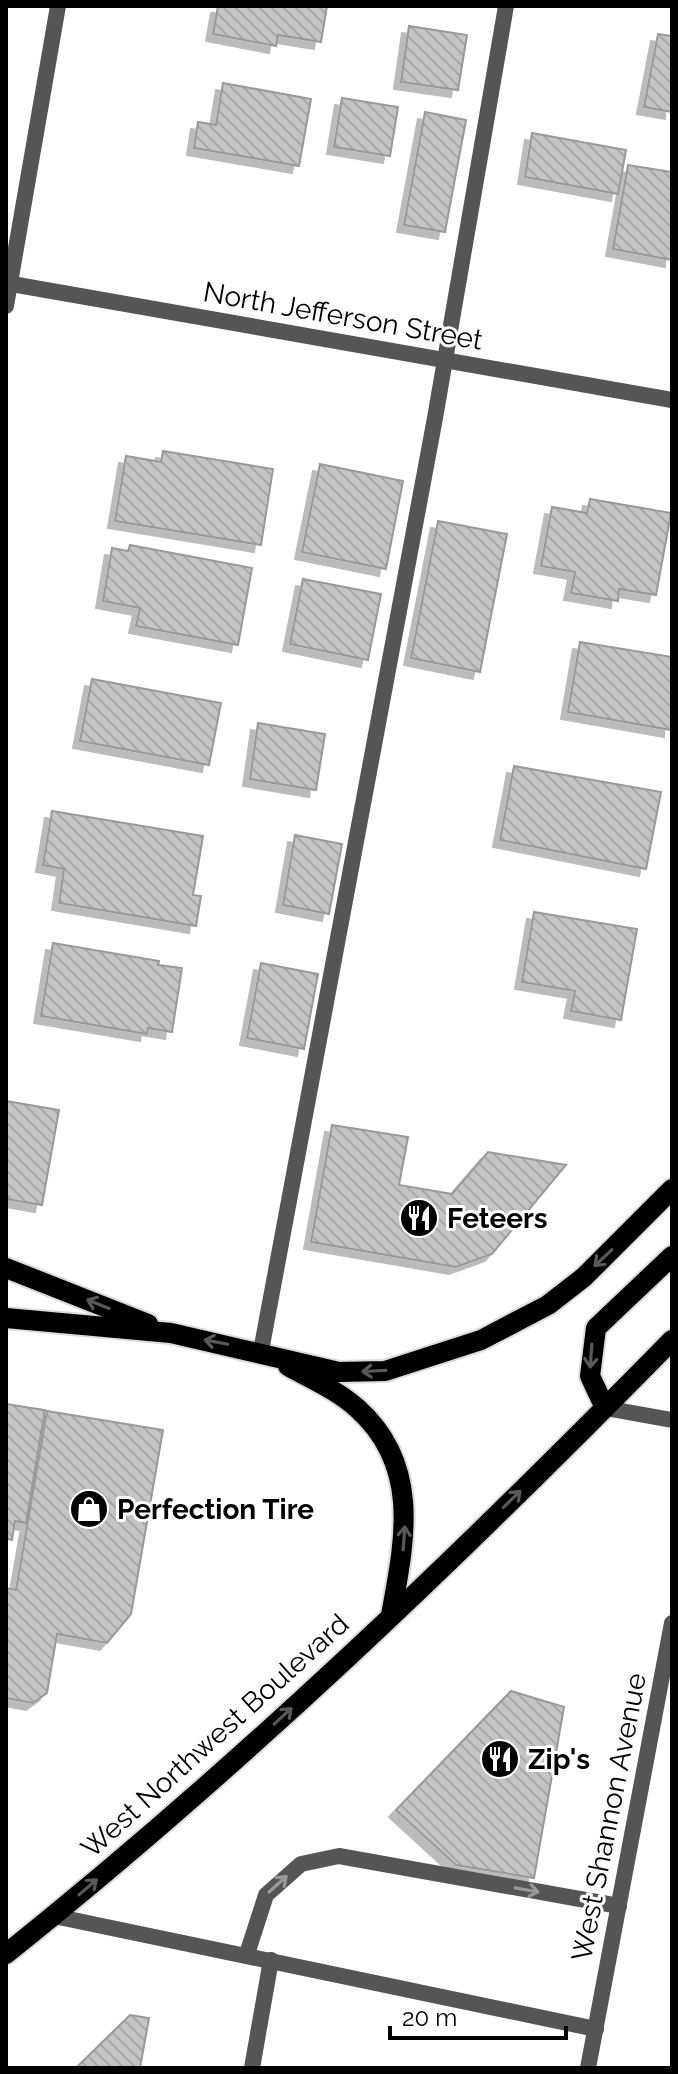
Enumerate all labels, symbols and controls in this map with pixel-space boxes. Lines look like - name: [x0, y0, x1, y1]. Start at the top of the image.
- street label: North Jefferson Street: [201, 275, 486, 357]
- restaurant icon: Feteers: [398, 1197, 440, 1239]
- place label: Feteers: [447, 1202, 548, 1235]
- one-way arrow: [594, 1249, 614, 1267]
- one-way arrow: [86, 1296, 111, 1311]
- one-way arrow: [203, 1334, 229, 1349]
- one-way arrow: [584, 1342, 599, 1369]
- one-way arrow: [361, 1363, 388, 1378]
- shop icon: Perfection Tire: [68, 1488, 110, 1530]
- one-way arrow: [502, 1490, 521, 1509]
- place label: Perfection Tire: [117, 1493, 314, 1526]
- one-way arrow: [397, 1525, 412, 1552]
- street label: West Northwest Boulevard: [75, 1607, 355, 1865]
- street label: West Shannon Avenue: [565, 1670, 653, 1964]
- one-way arrow: [273, 1706, 293, 1725]
- restaurant icon: Zip's: [479, 1738, 521, 1780]
- place label: Zip's: [528, 1743, 590, 1776]
- one-way arrow: [268, 1876, 288, 1894]
- one-way arrow: [77, 1878, 97, 1896]
- one-way arrow: [513, 1883, 539, 1898]
- scale bar: [390, 1990, 566, 2040]
- text: 20 m: [402, 2003, 457, 2032]

